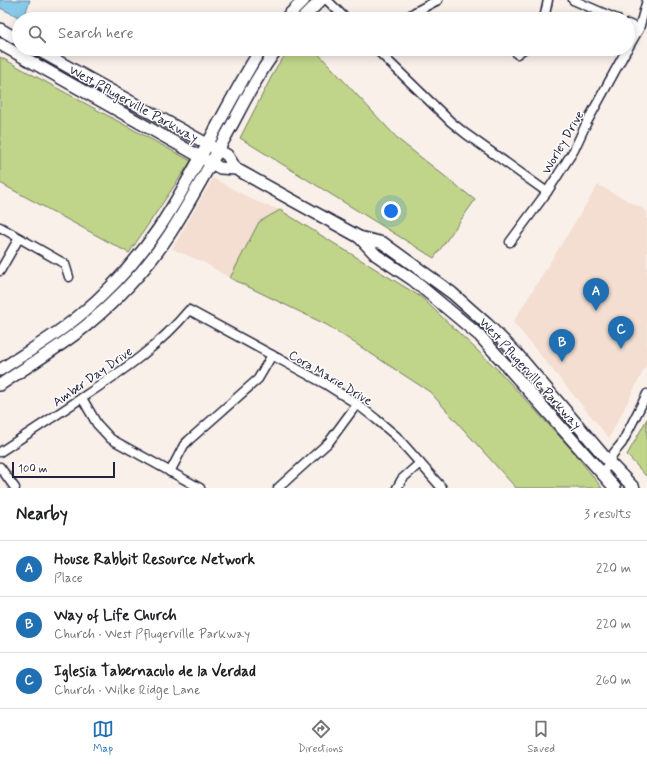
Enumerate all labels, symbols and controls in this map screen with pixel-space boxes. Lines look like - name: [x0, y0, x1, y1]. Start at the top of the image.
- search box: [12, 12, 635, 56]
- icon: search: [26, 23, 48, 45]
- text: Search here: [58, 24, 134, 44]
- street label: West Pflugerville Parkway: [66, 62, 201, 147]
- street label: Worley Drive: [538, 108, 588, 178]
- your location: [381, 201, 401, 221]
- pin: A: [583, 278, 609, 311]
- street label: West Pflugerville Parkway: [475, 314, 585, 434]
- pin: C: [608, 316, 634, 349]
- pin: B: [549, 329, 575, 362]
- street label: Amber Day Drive: [50, 343, 136, 411]
- street label: Cora Marie Drive: [285, 347, 375, 410]
- scale bar: [12, 460, 115, 479]
- text: 100 m: [18, 462, 48, 476]
- text: Nearby: [16, 503, 68, 525]
- text: 3 results: [584, 506, 631, 523]
- text: House Rabbit Resource Network: [54, 550, 255, 570]
- text: A: [25, 560, 33, 577]
- text: 220 m: [596, 560, 631, 577]
- text: Place: [54, 570, 83, 587]
- text: Way of Life Church: [54, 606, 177, 626]
- text: B: [25, 616, 33, 633]
- text: 220 m: [596, 616, 631, 633]
- text: Church · West Pflugerville Parkway: [54, 626, 250, 643]
- text: Iglesia Tabernaculo de la Verdad: [54, 662, 256, 682]
- text: C: [24, 672, 34, 689]
- text: 260 m: [596, 672, 631, 689]
- text: Church · Wilke Ridge Lane: [54, 682, 200, 699]
- tab: Map: [92, 718, 114, 756]
- tab: Directions: [298, 718, 343, 756]
- tab: Saved: [527, 718, 555, 756]

